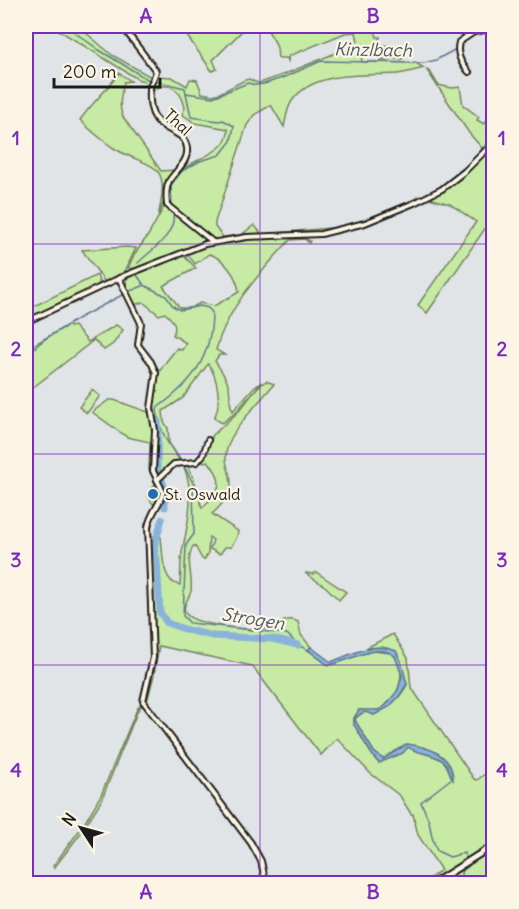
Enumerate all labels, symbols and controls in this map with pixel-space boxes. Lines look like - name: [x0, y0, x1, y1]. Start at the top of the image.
- text: A: [140, 3, 153, 28]
- text: B: [366, 3, 380, 28]
- water label: Kinzlbach: [334, 37, 413, 62]
- scale bar: [54, 51, 160, 89]
- text: 200 m: [63, 60, 117, 83]
- street label: Thal: [160, 104, 196, 140]
- text: 1: [12, 125, 20, 150]
- text: 1: [498, 125, 506, 150]
- text: 2: [11, 336, 22, 361]
- text: 2: [497, 336, 508, 361]
- place label: St. Oswald: [165, 484, 241, 504]
- marker: St. Oswald: [146, 487, 160, 501]
- text: 3: [10, 547, 22, 572]
- text: 3: [496, 547, 508, 572]
- water label: Strogen: [220, 602, 287, 635]
- text: 4: [10, 757, 22, 782]
- text: 4: [496, 757, 508, 782]
- north arrow: [51, 798, 111, 858]
- text: N: [58, 809, 80, 830]
- text: A: [140, 879, 153, 904]
- text: B: [366, 879, 380, 904]

